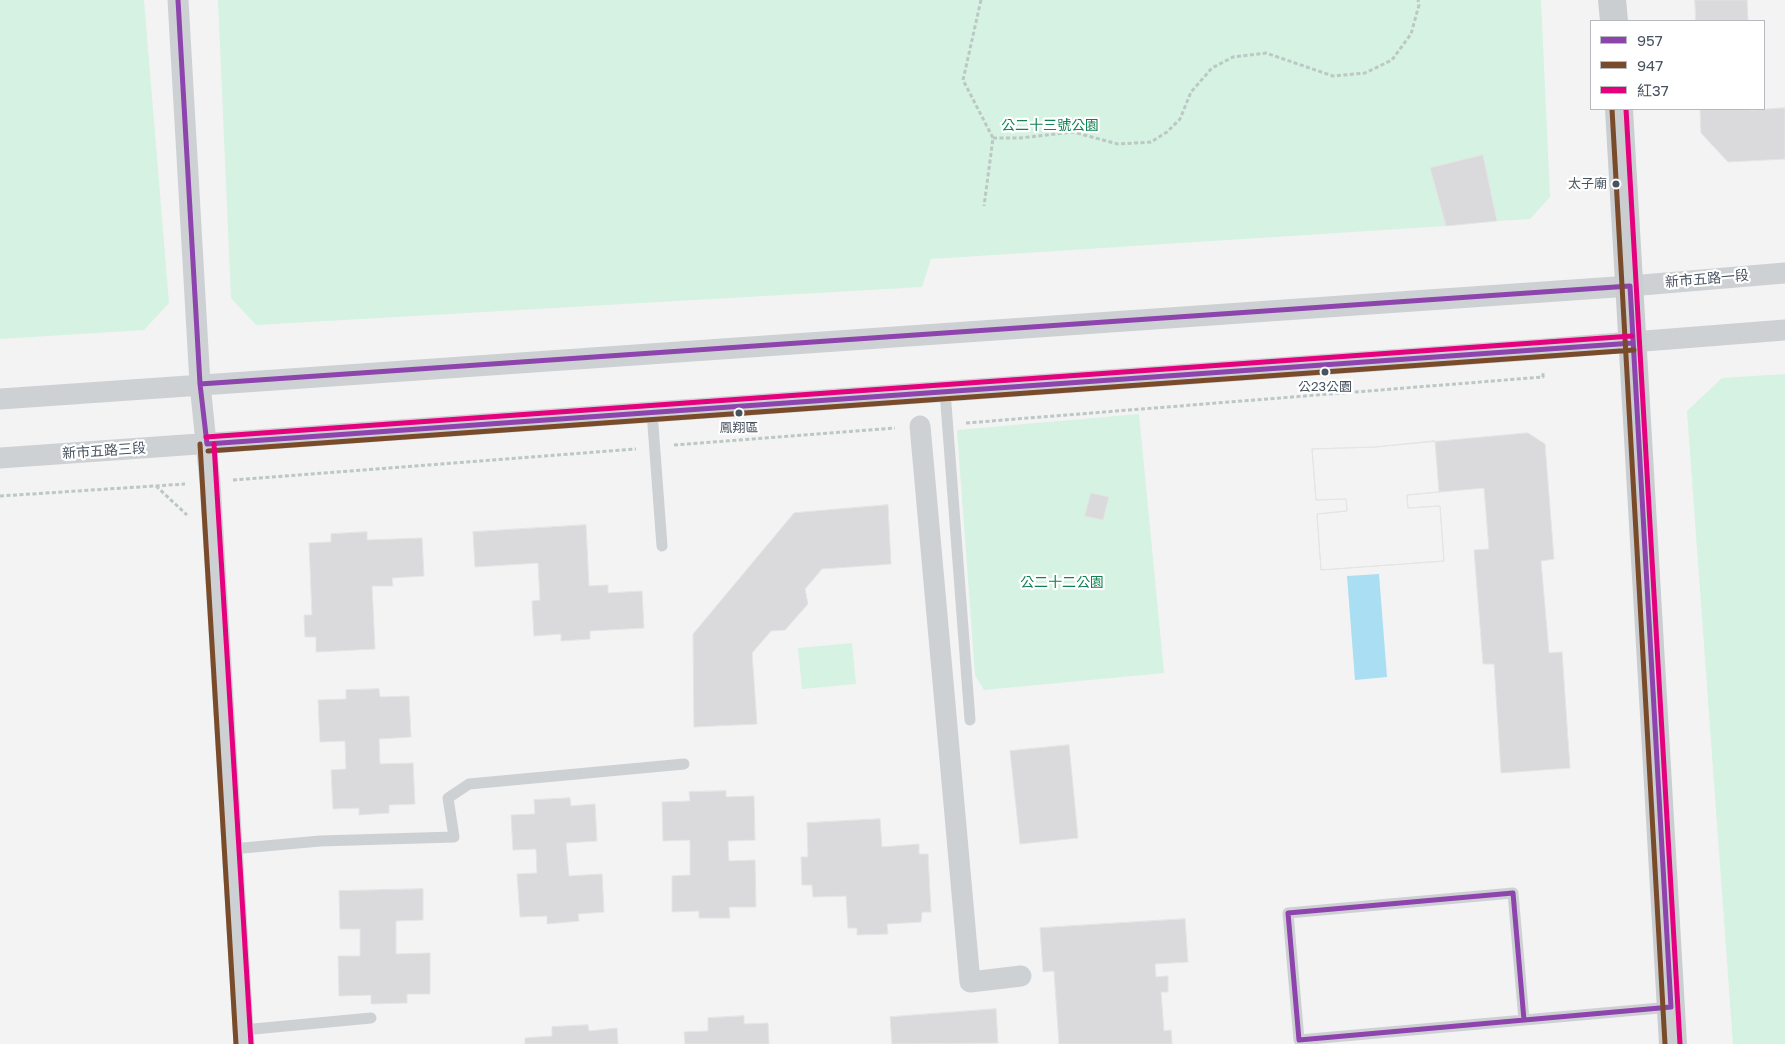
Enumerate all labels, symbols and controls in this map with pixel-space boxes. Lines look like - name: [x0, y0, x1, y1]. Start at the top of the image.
- legend: [1590, 20, 1765, 110]
- text: 957: [1637, 31, 1663, 49]
- text: 947: [1637, 56, 1663, 74]
- text: 紅37: [1637, 81, 1669, 99]
- park label: 公二十三號公園: [1001, 118, 1099, 134]
- place label: 太子廟: [1568, 176, 1607, 192]
- marker: 太子廟: [1611, 179, 1621, 189]
- street label: 新市五路一段: [1664, 267, 1750, 291]
- marker: 公23公園: [1320, 367, 1330, 377]
- place label: 公23公園: [1298, 379, 1352, 395]
- marker: 鳳翔區: [734, 408, 744, 418]
- place label: 鳳翔區: [720, 420, 758, 436]
- street label: 新市五路三段: [62, 440, 146, 462]
- park label: 公二十二公園: [1020, 575, 1104, 591]

